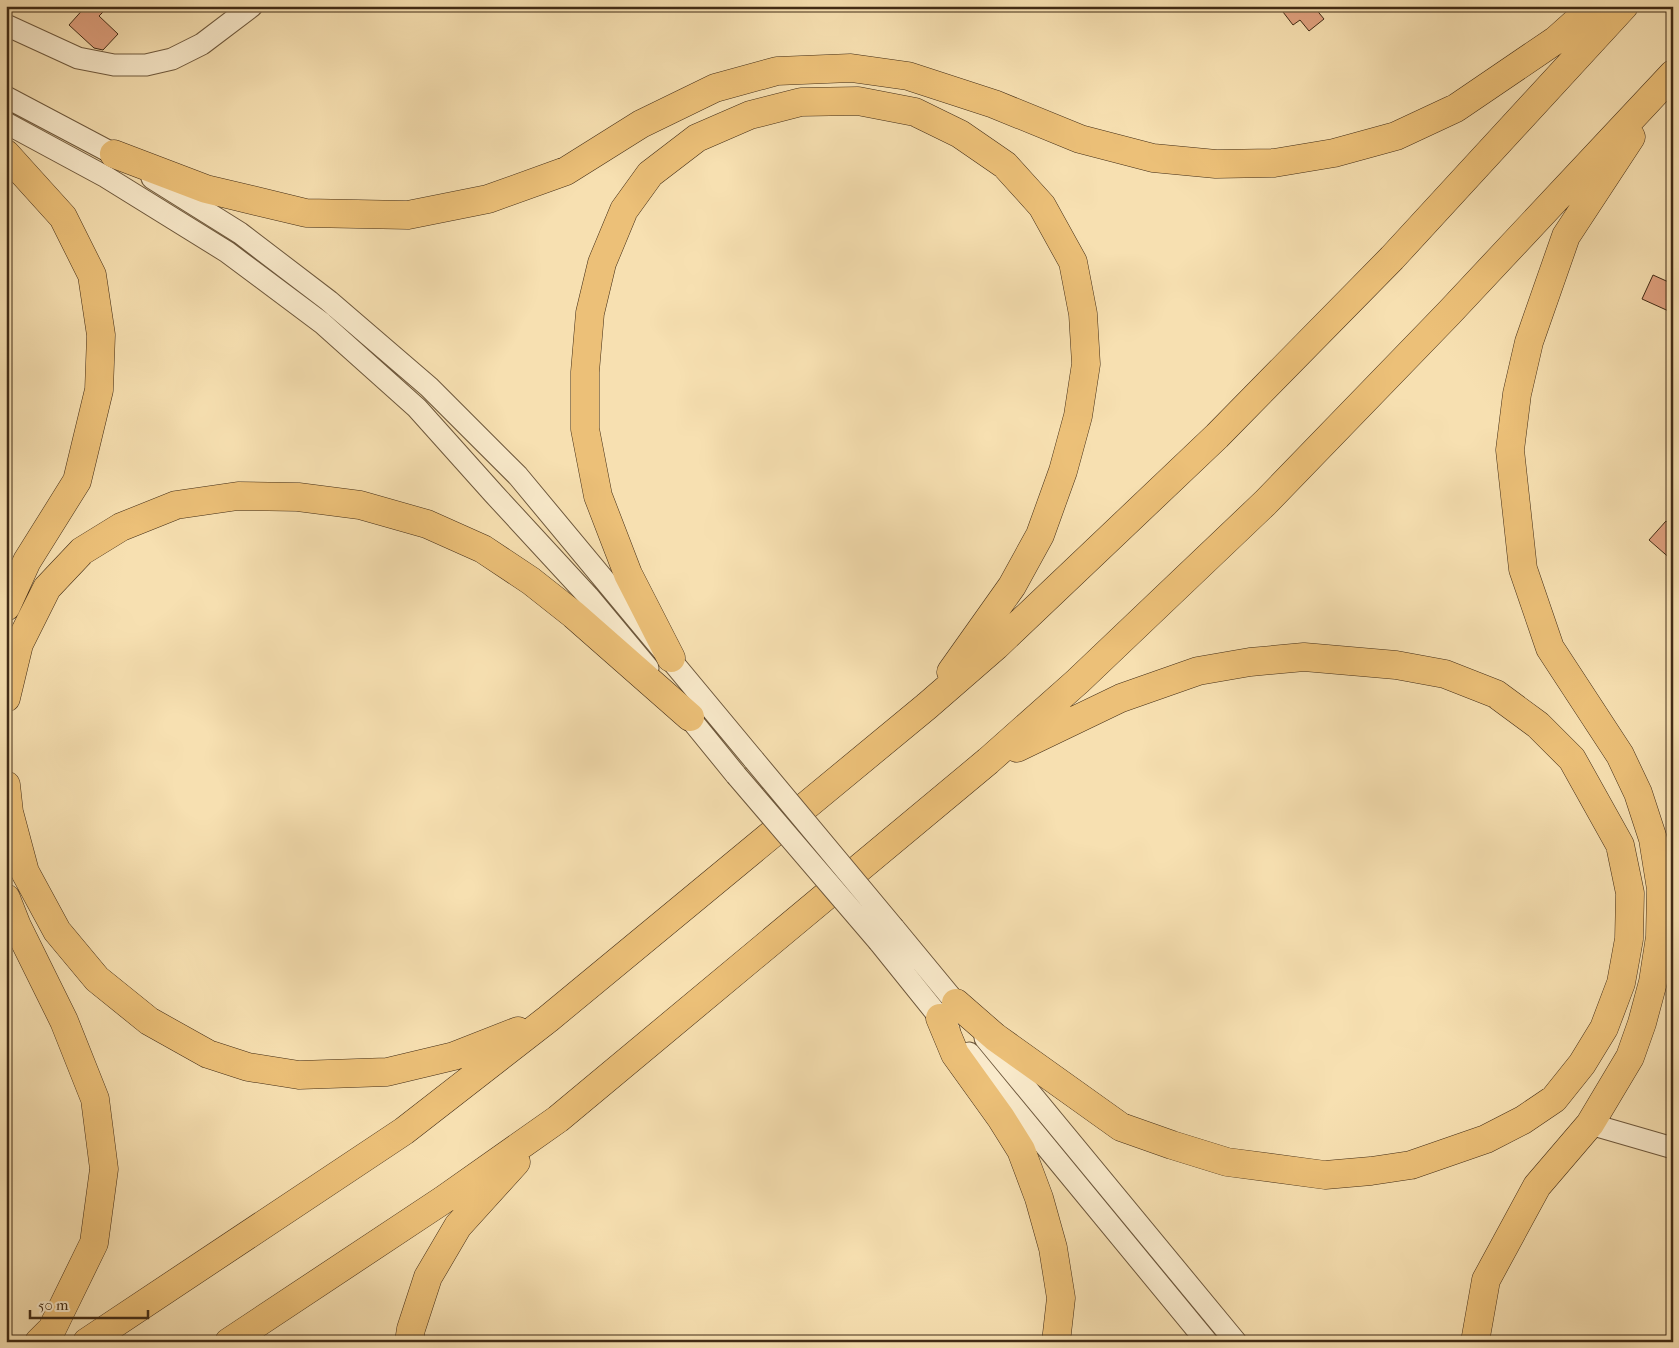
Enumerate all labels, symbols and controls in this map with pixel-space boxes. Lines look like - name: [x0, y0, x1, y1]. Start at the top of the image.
- scale bar: [30, 1288, 148, 1320]
- text: 50 m: [38, 1296, 69, 1314]

